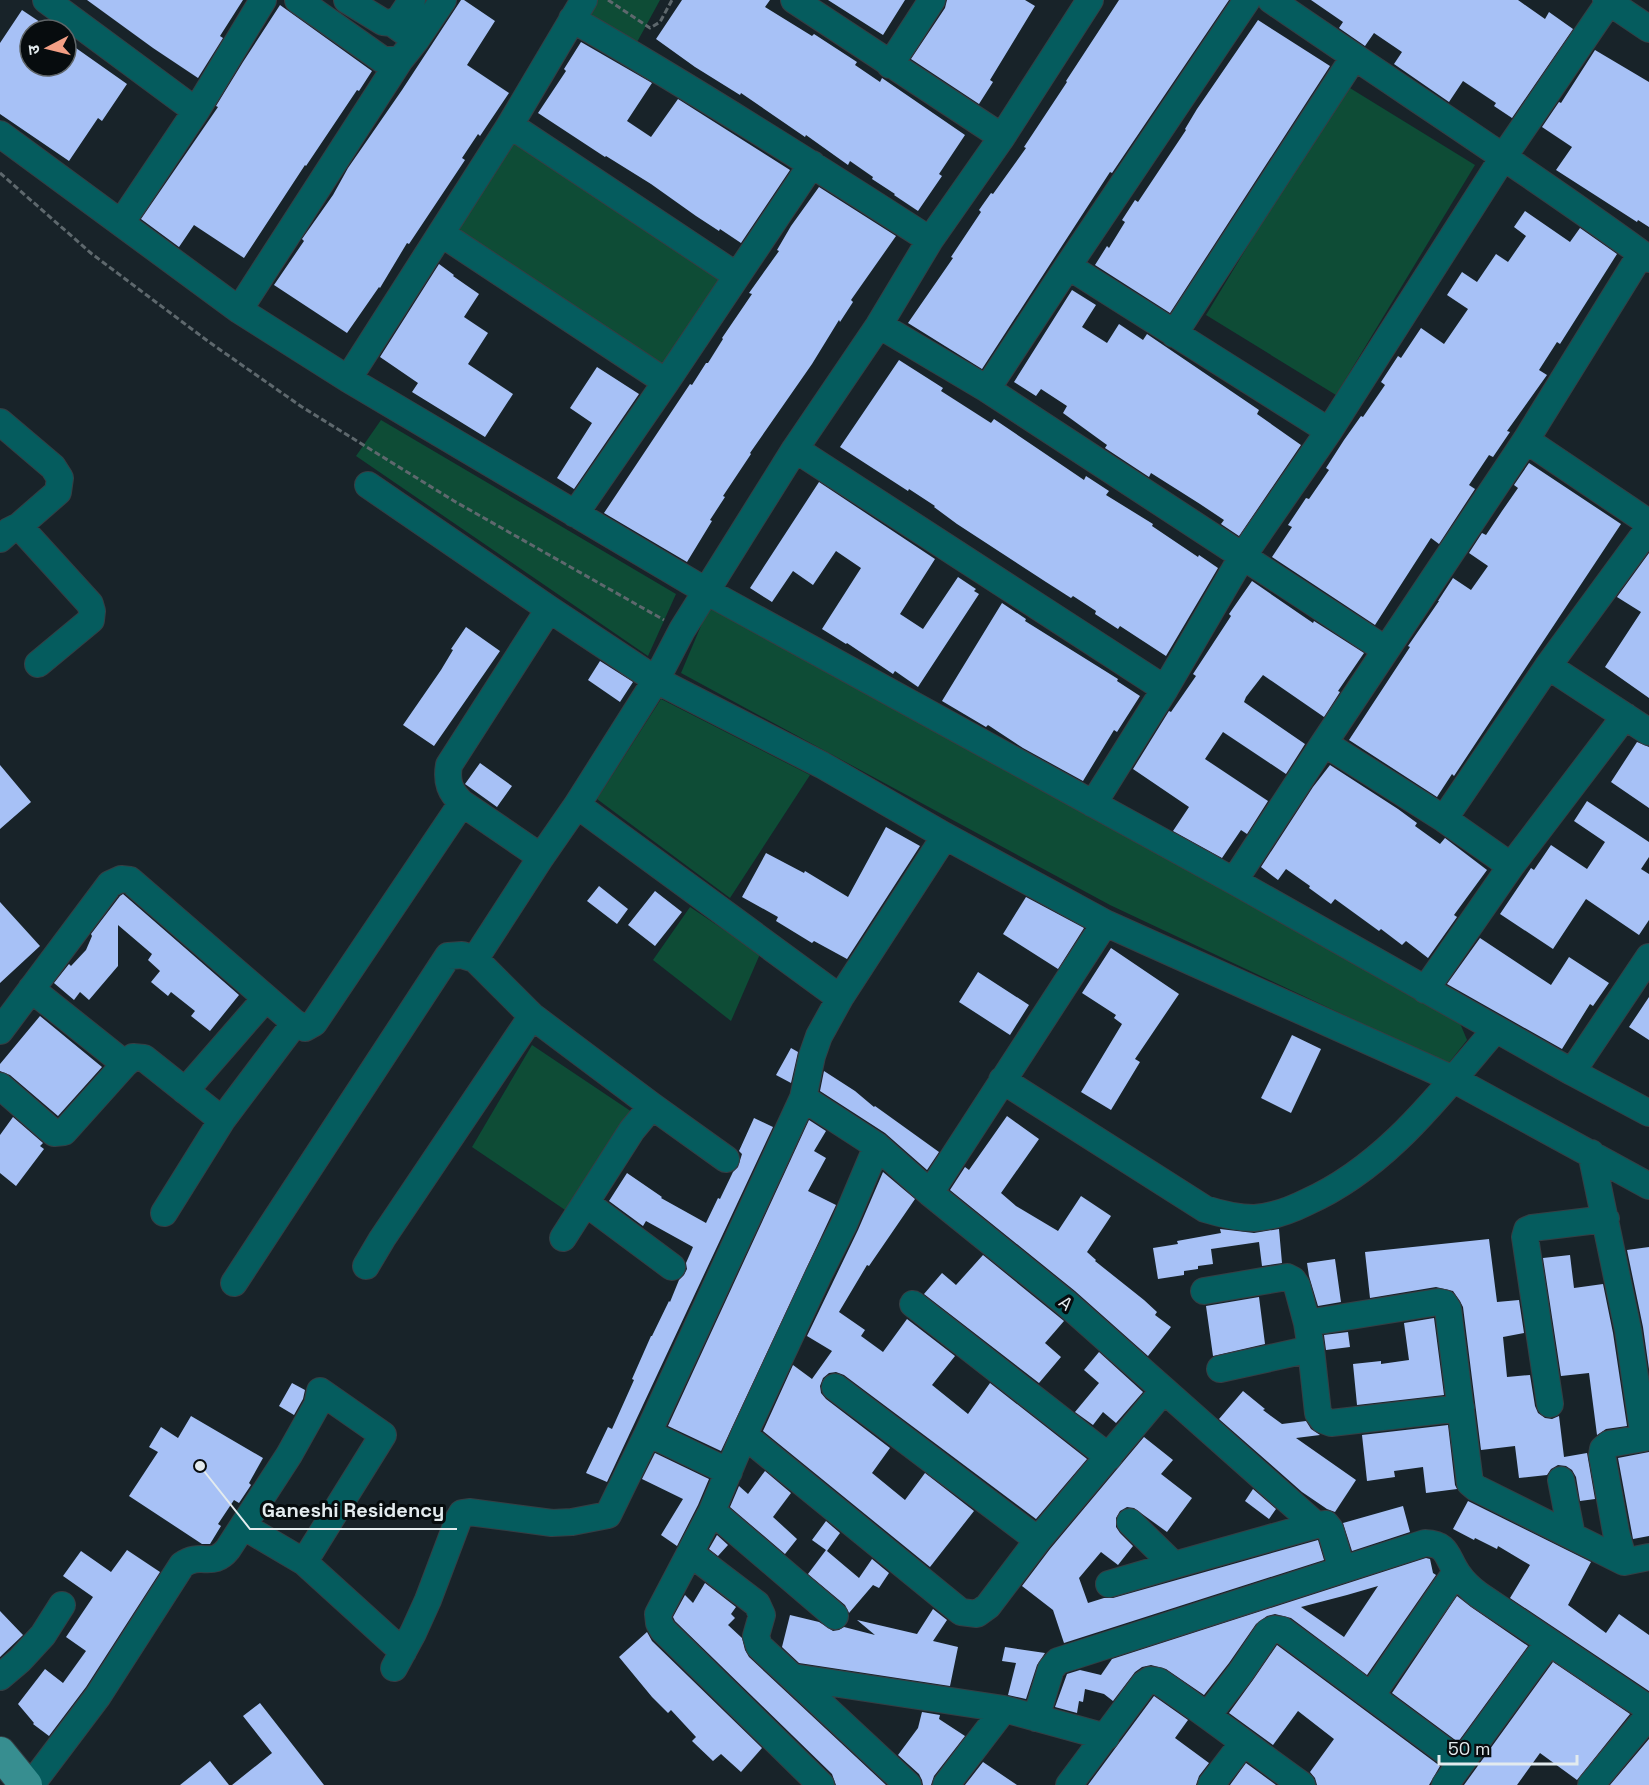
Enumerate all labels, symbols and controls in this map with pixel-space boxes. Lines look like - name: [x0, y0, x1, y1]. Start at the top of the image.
- north arrow: [18, 18, 78, 78]
- text: उ: [23, 43, 45, 56]
- street label: A: [1054, 1291, 1078, 1315]
- callout: Ganeshi Residency: [250, 1491, 457, 1529]
- text: Ganeshi Residency: [262, 1497, 444, 1523]
- scale bar: [1439, 1728, 1577, 1766]
- text: 50 m: [1448, 1737, 1490, 1760]

